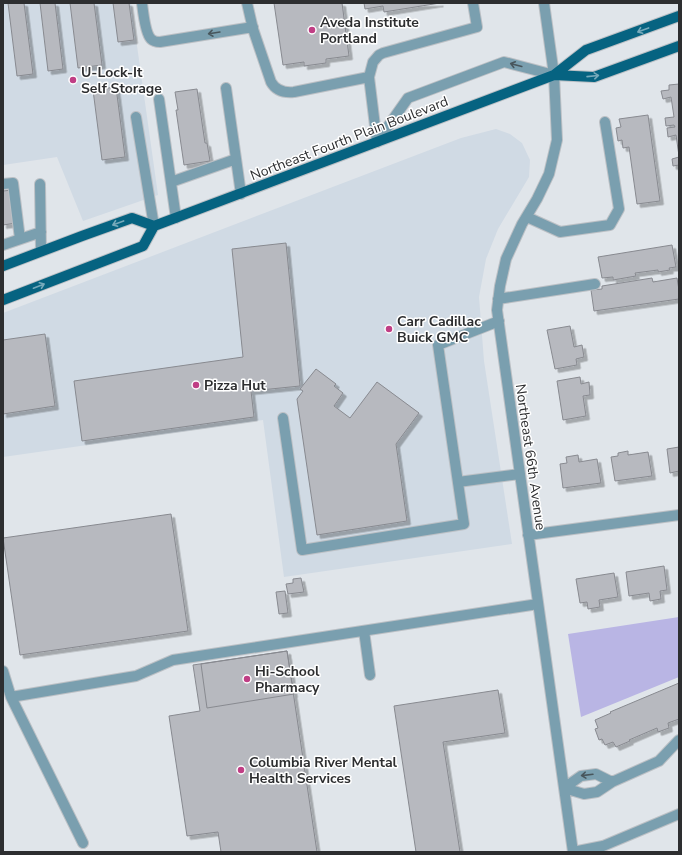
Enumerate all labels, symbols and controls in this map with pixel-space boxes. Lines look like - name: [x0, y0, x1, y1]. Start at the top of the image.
- place label: Aveda Institute Portland: [320, 13, 419, 48]
- marker: Aveda Institute Portland: [307, 25, 317, 35]
- one-way arrow: [637, 26, 649, 34]
- one-way arrow: [208, 30, 221, 38]
- one-way arrow: [510, 61, 523, 68]
- place label: U-Lock-It Self Storage: [81, 63, 162, 98]
- one-way arrow: [586, 73, 599, 80]
- marker: U-Lock-It Self Storage: [68, 75, 78, 85]
- street label: Northeast Fourth Plain Boulevard: [247, 92, 451, 185]
- one-way arrow: [112, 219, 124, 227]
- one-way arrow: [33, 281, 45, 289]
- place label: Carr Cadillac Buick GMC: [397, 312, 481, 347]
- marker: Carr Cadillac Buick GMC: [384, 324, 394, 334]
- place label: Pizza Hut: [204, 376, 266, 395]
- marker: Pizza Hut: [191, 380, 201, 390]
- street label: Northeast 66th Avenue: [511, 383, 550, 531]
- place label: Hi-School Pharmacy: [255, 662, 320, 697]
- marker: Hi-School Pharmacy: [242, 674, 252, 684]
- place label: Columbia River Mental Health Services: [249, 753, 398, 788]
- marker: Columbia River Mental Health Services: [236, 765, 246, 775]
- one-way arrow: [581, 771, 594, 779]

